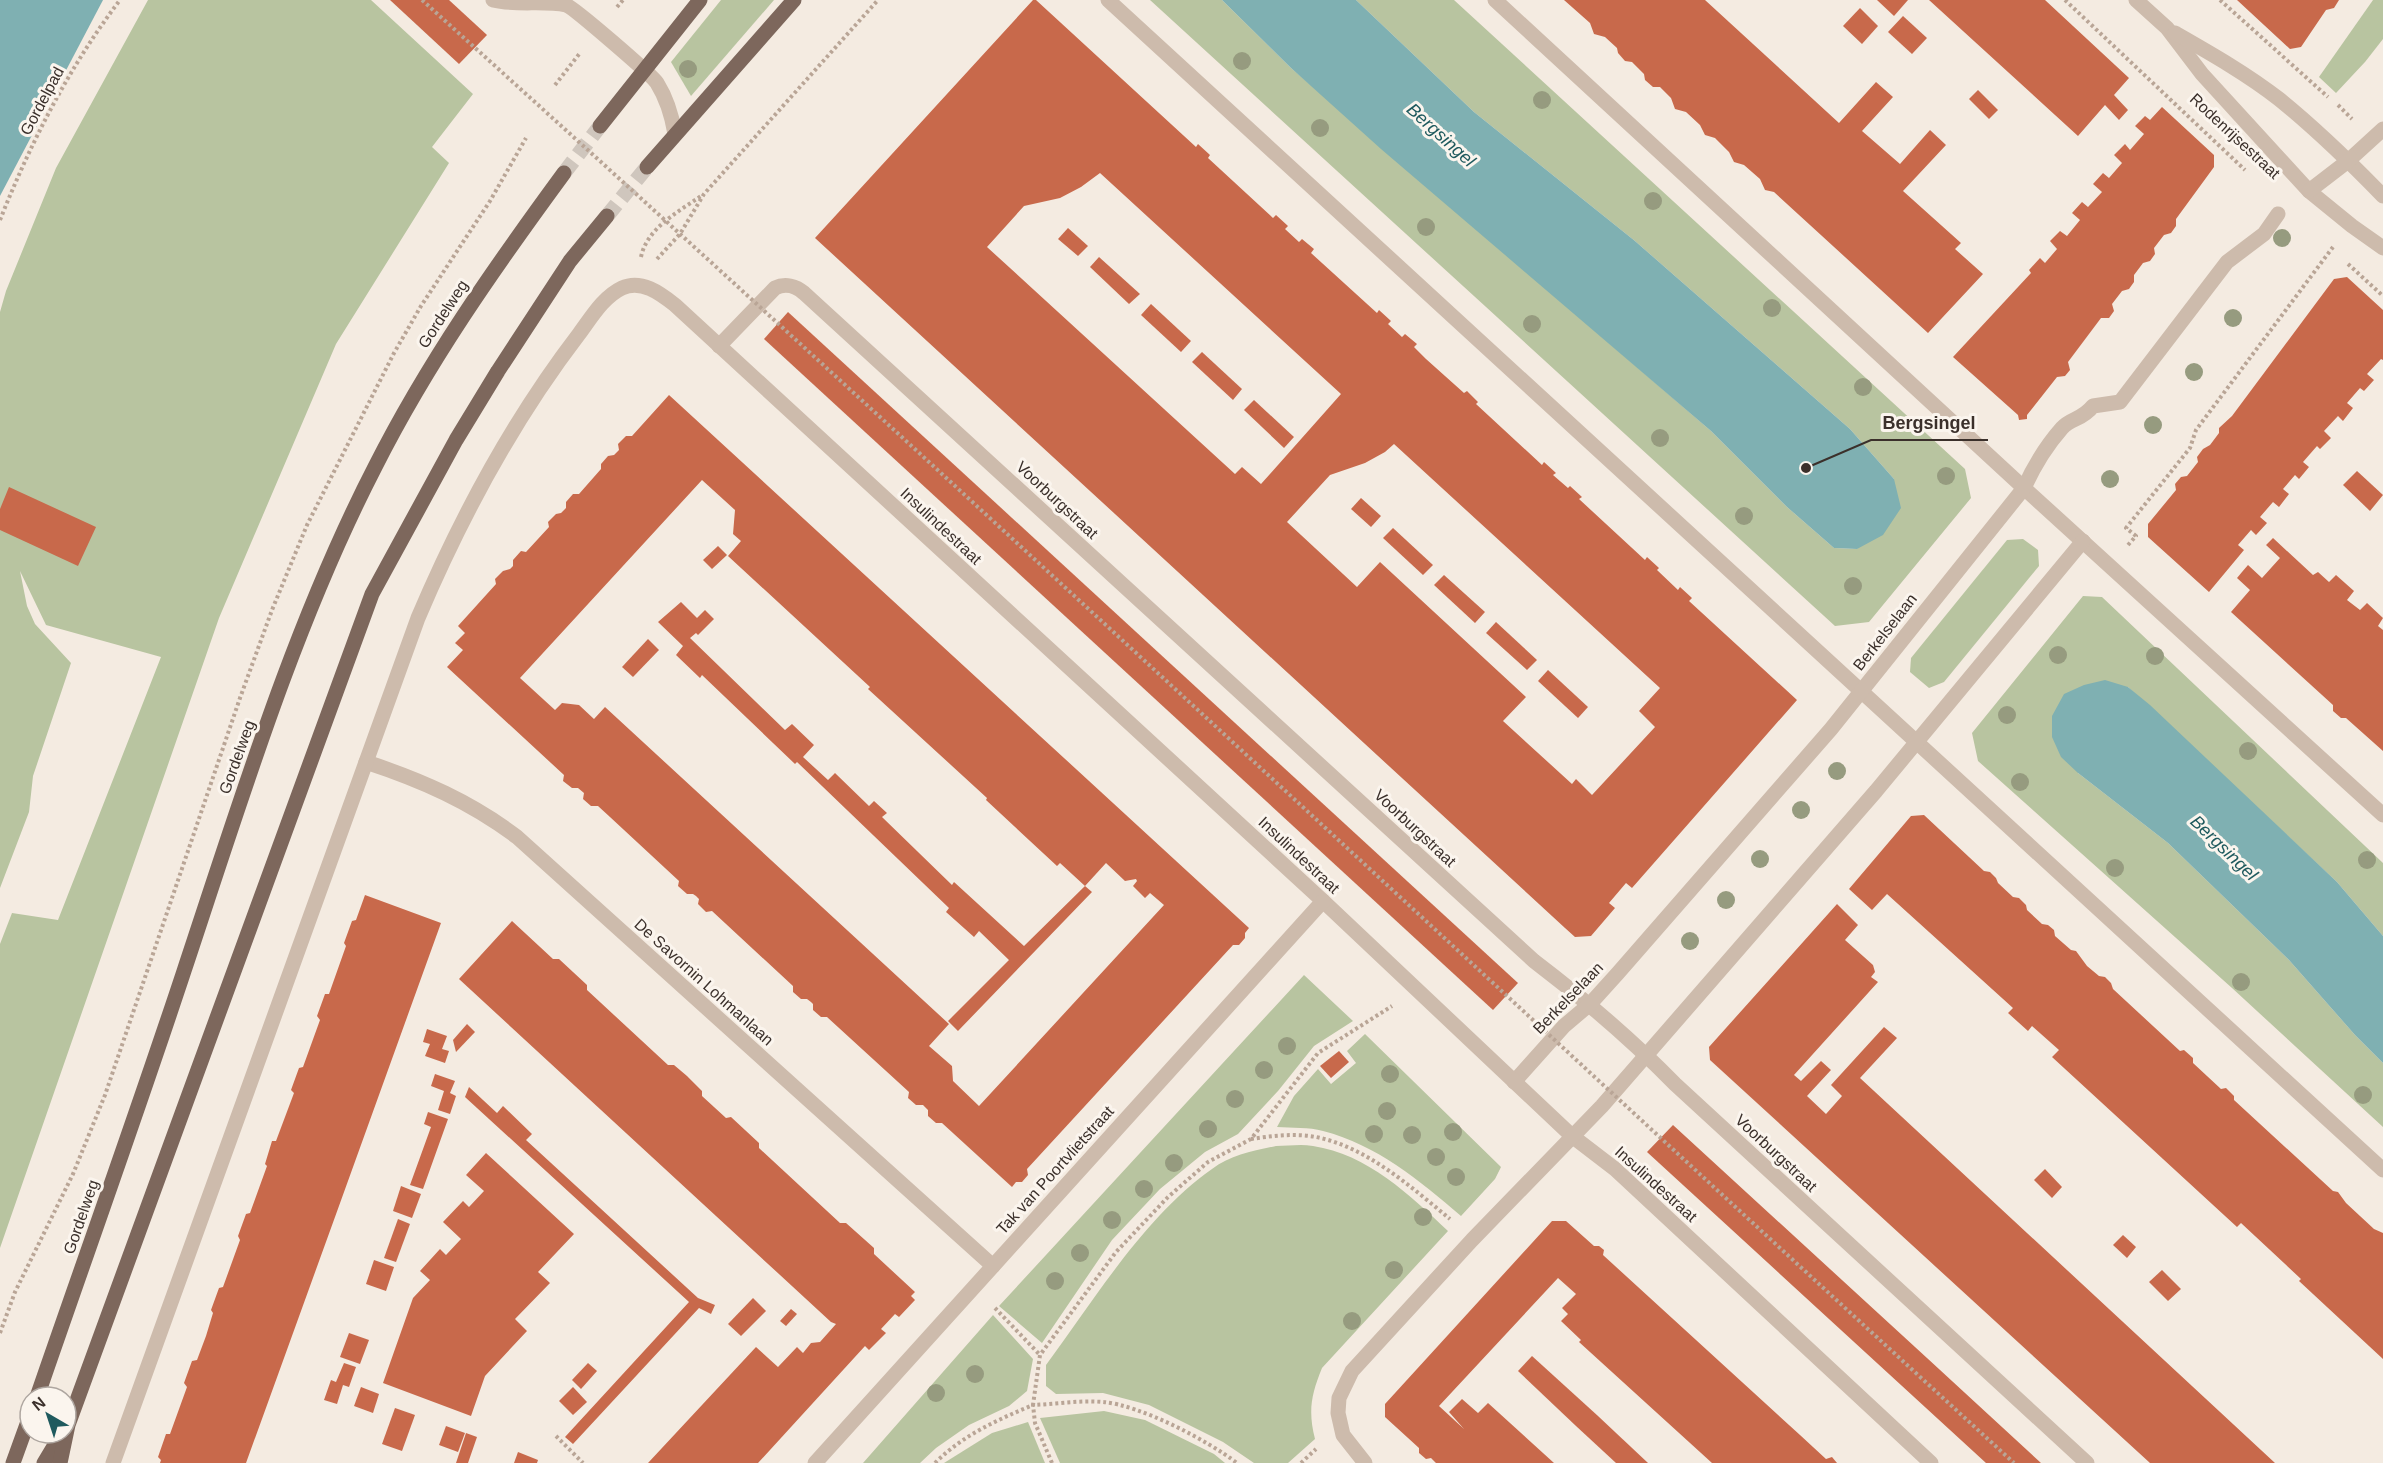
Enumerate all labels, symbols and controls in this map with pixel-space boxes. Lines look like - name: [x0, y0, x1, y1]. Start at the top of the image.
- street label: Gordelpad: [17, 64, 67, 138]
- street label: Rodenrijsestraat: [2187, 90, 2284, 182]
- water label: Bergsingel: [1403, 99, 1480, 172]
- street label: Gordelweg: [415, 277, 471, 351]
- callout: Bergsingel: [1871, 404, 1988, 440]
- text: Bergsingel: [1882, 413, 1976, 433]
- street label: Voorburgstraat: [1013, 458, 1102, 542]
- street label: Insulindestraat: [897, 484, 985, 568]
- street label: Berkelselaan: [1850, 590, 1920, 674]
- street label: Gordelweg: [216, 718, 258, 796]
- street label: Voorburgstraat: [1371, 786, 1460, 870]
- water label: Bergsingel: [2186, 811, 2262, 885]
- street label: Insulindestraat: [1255, 813, 1343, 897]
- street label: De Savornin Lohmanlaan: [631, 915, 777, 1049]
- street label: Berkelselaan: [1530, 959, 1606, 1037]
- street label: Tak van Poortvlietstraat: [993, 1102, 1117, 1237]
- street label: Voorburgstraat: [1732, 1111, 1821, 1195]
- street label: Insulindestraat: [1612, 1143, 1701, 1226]
- street label: Gordelweg: [60, 1178, 102, 1256]
- north arrow: [18, 1385, 78, 1445]
- text: N: [29, 1393, 49, 1414]

